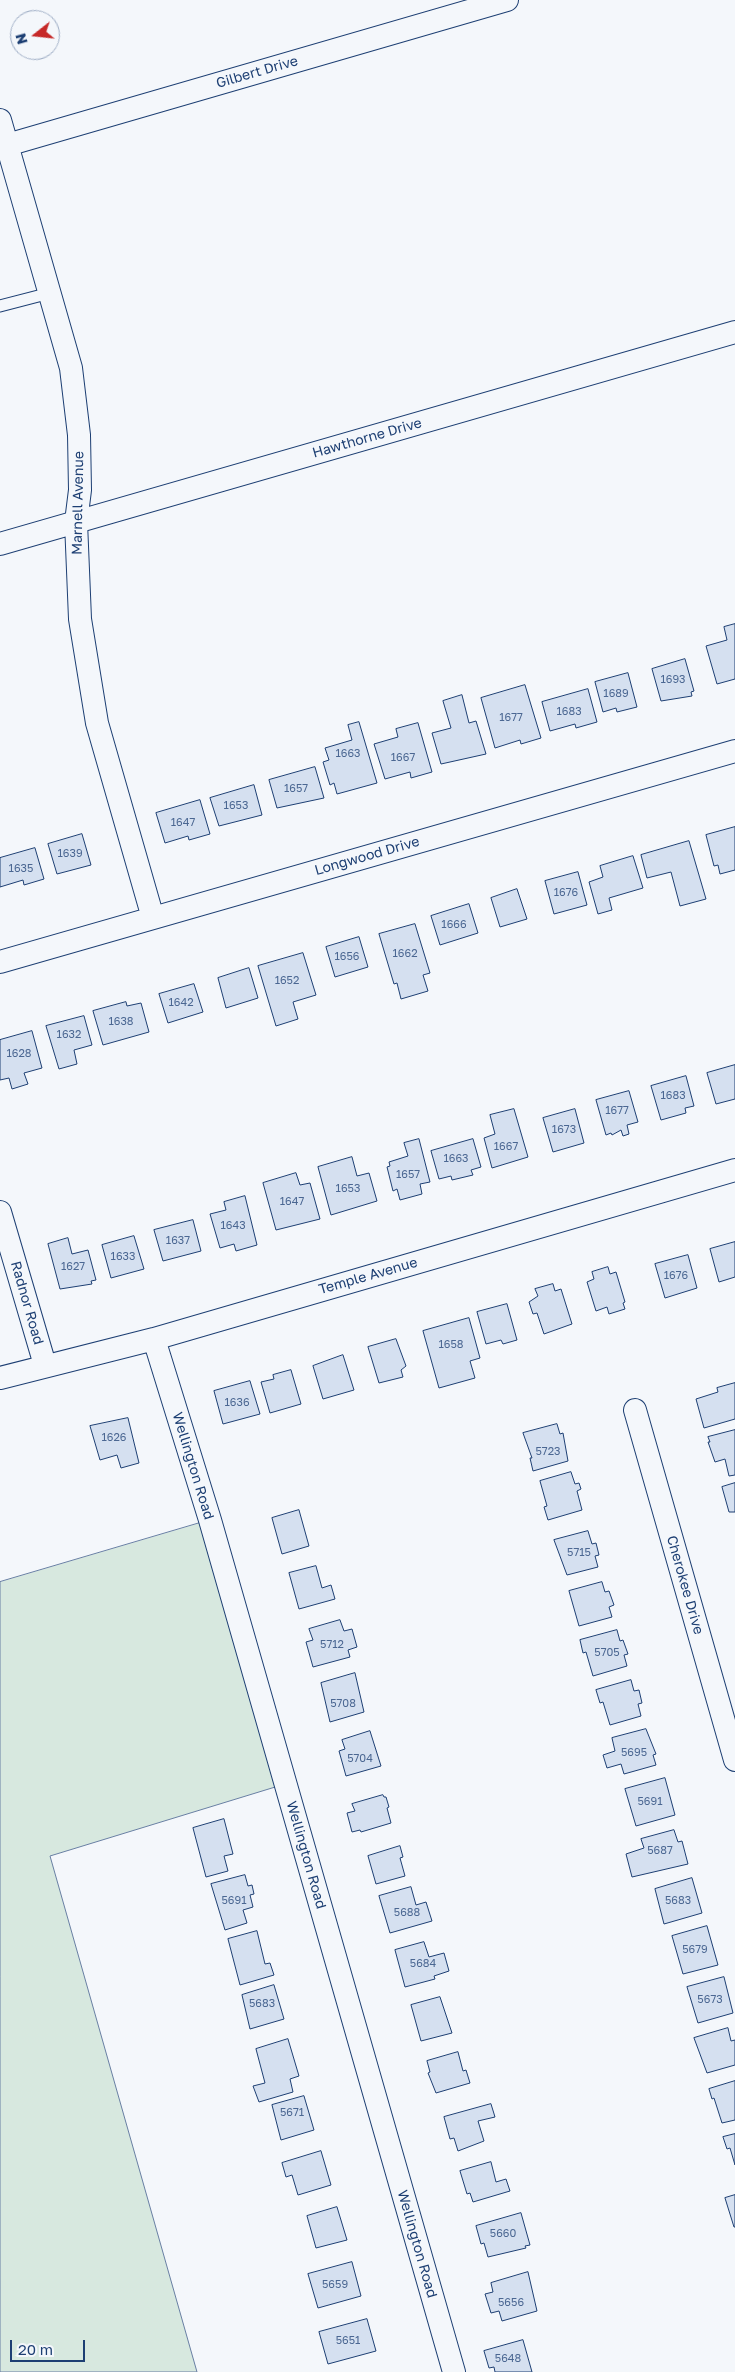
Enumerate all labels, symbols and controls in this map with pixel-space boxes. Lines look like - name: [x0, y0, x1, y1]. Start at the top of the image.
- north arrow: [10, 10, 60, 60]
- text: N: [11, 32, 31, 46]
- street label: Gilbert Drive: [214, 52, 300, 92]
- street label: Hawthorne Drive: [310, 414, 424, 462]
- street label: Marnell Avenue: [69, 451, 87, 555]
- house number: 1693: [660, 673, 686, 687]
- house number: 1689: [603, 687, 629, 701]
- house number: 1683: [556, 705, 582, 719]
- house number: 1677: [499, 711, 523, 725]
- house number: 1663: [335, 747, 361, 761]
- house number: 1667: [391, 751, 415, 765]
- house number: 1657: [284, 782, 308, 796]
- house number: 1653: [224, 799, 248, 813]
- house number: 1647: [171, 816, 195, 830]
- street label: Longwood Drive: [313, 833, 421, 879]
- house number: 1639: [57, 847, 83, 861]
- house number: 1635: [9, 862, 33, 876]
- house number: 1676: [554, 886, 578, 900]
- house number: 1666: [441, 918, 467, 932]
- house number: 1662: [392, 947, 418, 961]
- house number: 1656: [334, 950, 360, 964]
- house number: 1652: [275, 974, 299, 988]
- house number: 1642: [168, 996, 194, 1010]
- house number: 1638: [108, 1015, 134, 1029]
- house number: 1632: [57, 1028, 81, 1042]
- house number: 1628: [6, 1047, 32, 1061]
- house number: 1683: [660, 1089, 686, 1103]
- house number: 1677: [605, 1104, 629, 1118]
- house number: 1673: [552, 1123, 576, 1137]
- house number: 1667: [494, 1140, 518, 1154]
- house number: 1663: [443, 1152, 469, 1166]
- house number: 1657: [396, 1168, 420, 1182]
- house number: 1653: [336, 1182, 360, 1196]
- house number: 1647: [280, 1195, 304, 1209]
- house number: 1643: [220, 1219, 246, 1233]
- house number: 1637: [166, 1234, 190, 1248]
- house number: 1633: [111, 1250, 135, 1264]
- street label: Temple Avenue: [317, 1254, 419, 1298]
- street label: Radnor Road: [7, 1259, 47, 1347]
- house number: 1627: [61, 1260, 85, 1274]
- house number: 1676: [664, 1269, 688, 1283]
- house number: 1658: [438, 1338, 464, 1352]
- house number: 1636: [224, 1396, 250, 1410]
- street label: Wellington Road: [169, 1410, 217, 1522]
- house number: 1626: [101, 1431, 127, 1445]
- house number: 5723: [535, 1445, 561, 1459]
- street label: Cherokee Drive: [663, 1534, 707, 1636]
- house number: 5715: [567, 1546, 591, 1560]
- house number: 5712: [320, 1638, 344, 1652]
- house number: 5705: [594, 1646, 620, 1660]
- house number: 5708: [330, 1697, 356, 1711]
- house number: 5695: [621, 1746, 647, 1760]
- house number: 5704: [347, 1752, 373, 1766]
- house number: 5691: [637, 1795, 663, 1809]
- street label: Wellington Road: [283, 1799, 329, 1911]
- house number: 5687: [647, 1844, 673, 1858]
- house number: 5691: [221, 1894, 247, 1908]
- house number: 5683: [665, 1894, 691, 1908]
- house number: 5688: [394, 1906, 420, 1920]
- house number: 5679: [682, 1943, 708, 1957]
- house number: 5684: [410, 1957, 436, 1971]
- house number: 5673: [697, 1993, 723, 2007]
- house number: 5683: [249, 1997, 275, 2011]
- house number: 5671: [280, 2106, 304, 2120]
- street label: Wellington Road: [394, 2188, 440, 2300]
- house number: 5660: [490, 2227, 516, 2241]
- house number: 5659: [322, 2278, 348, 2292]
- house number: 5656: [498, 2296, 524, 2310]
- scale bar: [12, 2330, 88, 2362]
- house number: 5651: [336, 2334, 360, 2348]
- text: 20 m: [18, 2340, 53, 2358]
- house number: 5648: [495, 2352, 521, 2366]

